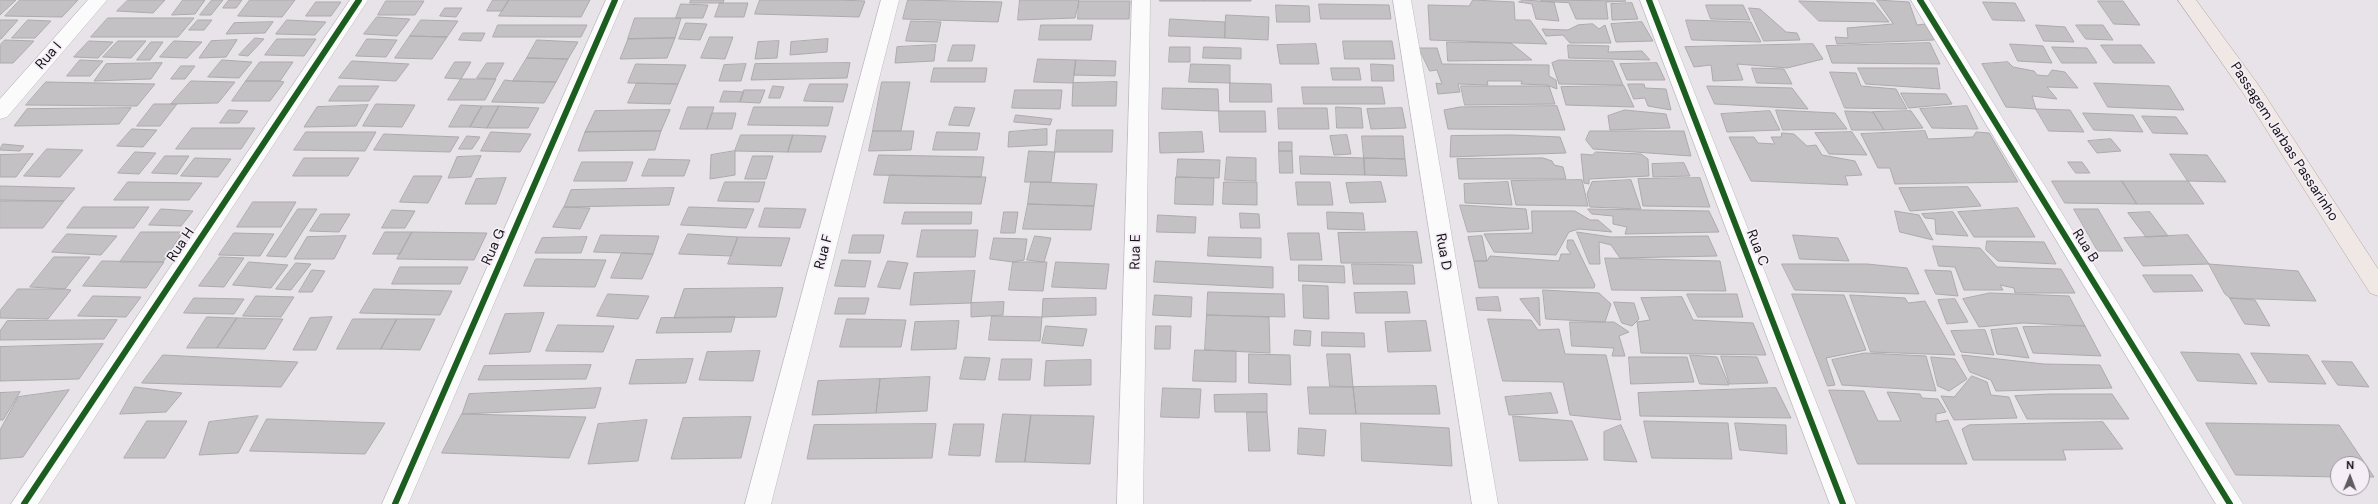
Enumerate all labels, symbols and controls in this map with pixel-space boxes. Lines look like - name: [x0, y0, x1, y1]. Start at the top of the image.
- street label: Rua I: [33, 39, 65, 73]
- street label: Passagem Jarbas Passarinho: [2226, 60, 2342, 224]
- street label: Rua H: [164, 225, 198, 265]
- street label: Rua G: [479, 226, 509, 268]
- street label: Rua B: [2068, 226, 2102, 266]
- street label: Rua C: [1742, 227, 1772, 269]
- street label: Rua D: [1431, 232, 1455, 272]
- street label: Rua F: [811, 233, 837, 271]
- street label: Rua E: [1127, 234, 1145, 270]
- north arrow: [2330, 456, 2370, 496]
- text: N: [2346, 458, 2354, 472]

